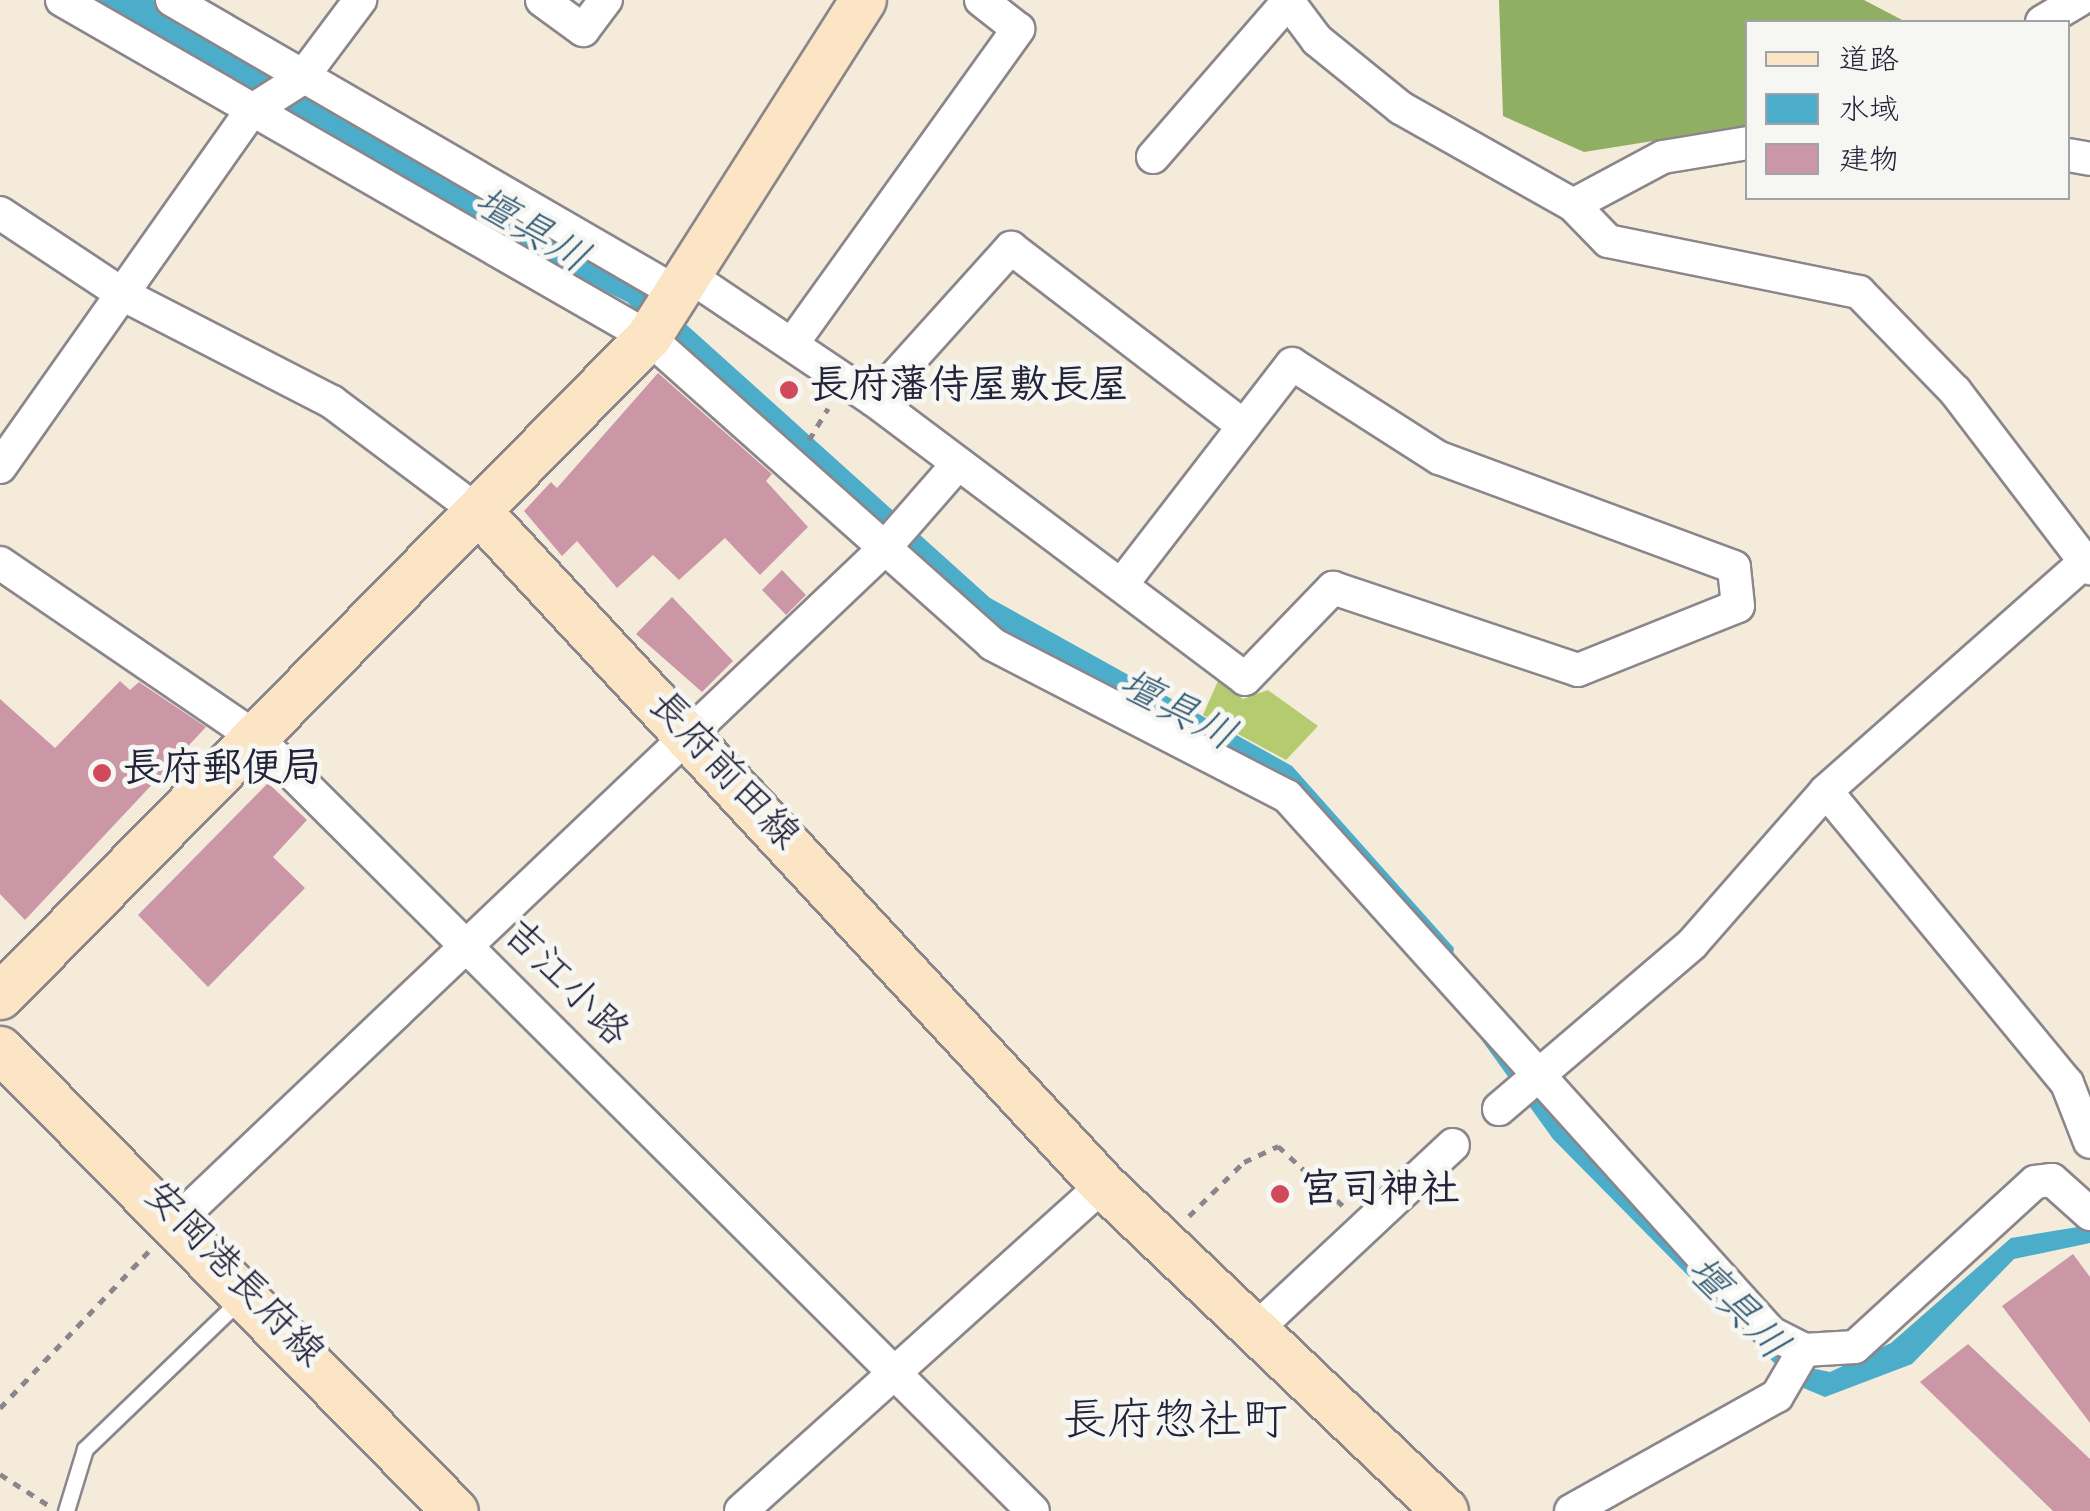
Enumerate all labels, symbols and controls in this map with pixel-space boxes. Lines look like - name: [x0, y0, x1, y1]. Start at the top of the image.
- legend: [1745, 20, 2070, 200]
- text: 道路: [1839, 42, 1899, 85]
- text: 水域: [1839, 92, 1899, 135]
- text: 建物: [1839, 142, 1899, 185]
- water label: 壇具川: [462, 180, 596, 288]
- place label: 長府藩侍屋敷長屋: [809, 366, 1129, 414]
- marker: 長府藩侍屋敷長屋: [778, 379, 800, 401]
- water label: 壇具川: [1108, 662, 1242, 766]
- street label: 長府前田線: [635, 683, 807, 863]
- place label: 長府郵便局: [122, 749, 322, 797]
- marker: 長府郵便局: [91, 762, 113, 784]
- street label: 吉江小路: [489, 912, 637, 1060]
- place label: 宮司神社: [1300, 1170, 1460, 1218]
- street label: 安岡港長府線: [130, 1174, 332, 1380]
- marker: 宮司神社: [1269, 1183, 1291, 1205]
- water label: 壇具川: [1672, 1248, 1796, 1374]
- district label: 長府惣社町: [1063, 1399, 1287, 1453]

